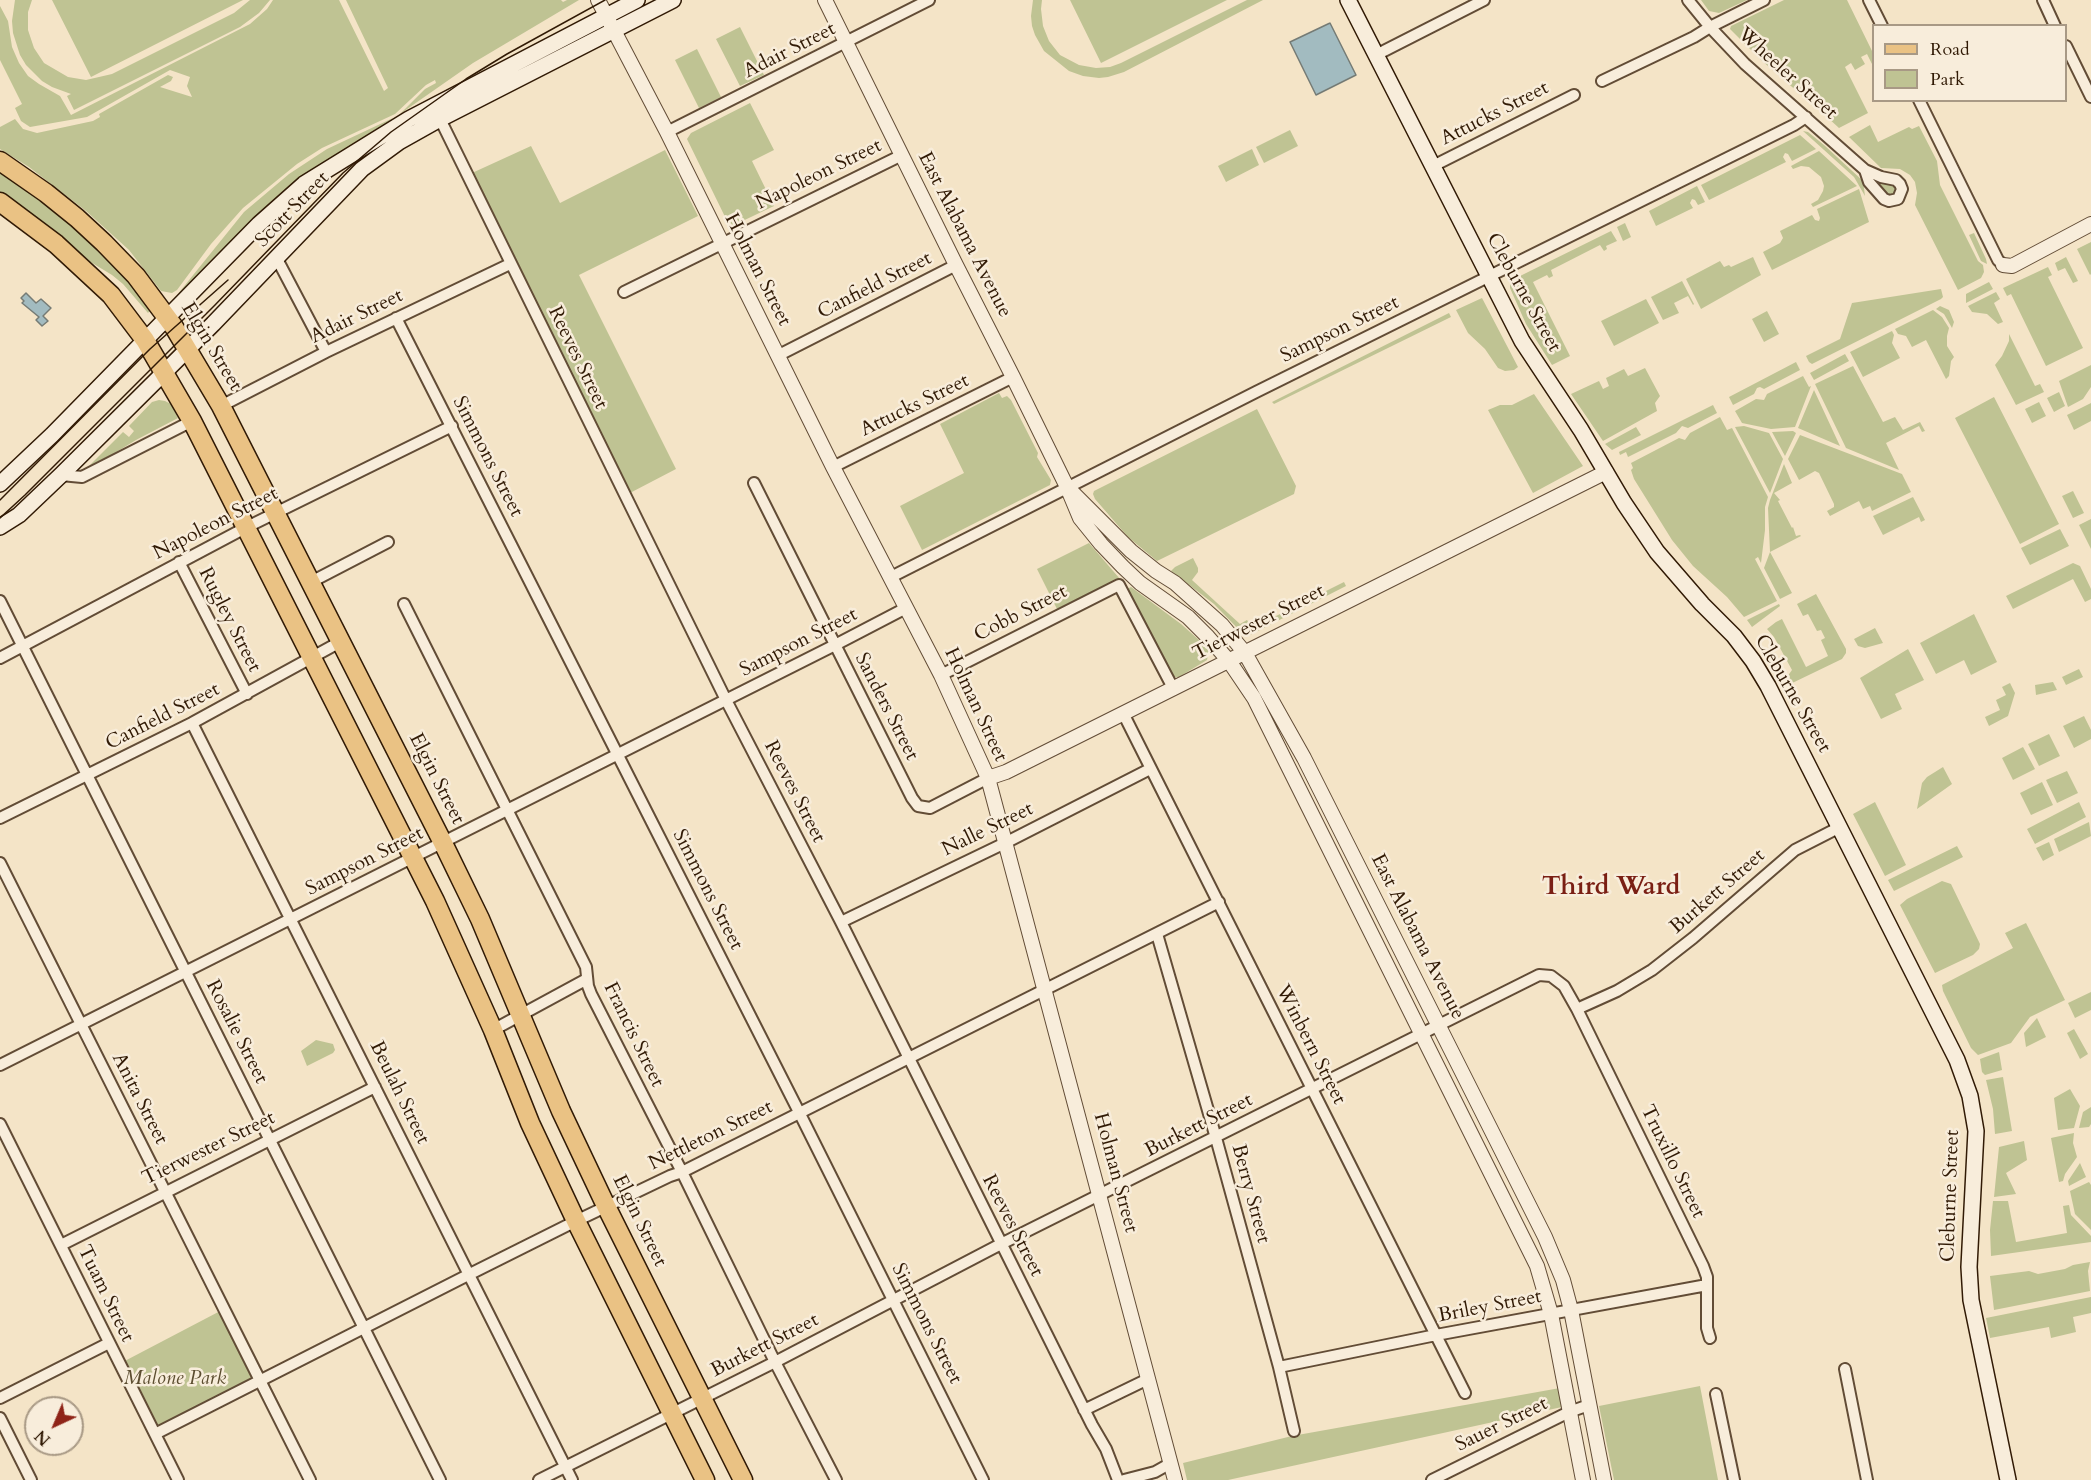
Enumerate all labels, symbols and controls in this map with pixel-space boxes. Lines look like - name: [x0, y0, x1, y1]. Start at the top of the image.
- street label: Adair Street: [740, 18, 840, 84]
- street label: Wheeler Street: [1732, 23, 1842, 125]
- legend: [1872, 24, 2067, 102]
- text: Road: [1930, 37, 1970, 62]
- text: Park: [1930, 67, 1965, 92]
- street label: Attucks Street: [1437, 77, 1553, 151]
- street label: Napoleon Street: [752, 134, 886, 216]
- street label: East Alabama Avenue: [912, 148, 1016, 322]
- street label: Scott Street: [251, 167, 335, 253]
- street label: Holman Street: [718, 210, 796, 330]
- street label: Cleburne Street: [1480, 229, 1566, 357]
- street label: Canfield Street: [814, 247, 936, 325]
- street label: Adair Street: [307, 284, 407, 350]
- street label: Sampson Street: [1277, 291, 1403, 369]
- street label: Elgin Street: [175, 298, 247, 396]
- street label: Reeves Street: [542, 303, 612, 413]
- street label: Attucks Street: [857, 369, 973, 443]
- street label: Simmons Street: [446, 393, 528, 521]
- street label: Napoleon Street: [150, 482, 282, 566]
- street label: Rugley Street: [192, 564, 266, 676]
- street label: Tierwester Street: [1189, 579, 1329, 667]
- street label: Cobb Street: [971, 580, 1071, 648]
- street label: Sampson Street: [736, 603, 862, 683]
- street label: Cleburne Street: [1749, 631, 1835, 757]
- street label: Holman Street: [938, 644, 1012, 766]
- street label: Sanders Street: [849, 649, 923, 765]
- street label: Canfield Street: [102, 678, 224, 756]
- street label: Elgin Street: [403, 729, 469, 829]
- street label: Reeves Street: [758, 737, 830, 847]
- street label: Nalle Street: [938, 798, 1038, 862]
- street label: Sampson Street: [302, 822, 428, 902]
- street label: Simmons Street: [666, 826, 748, 954]
- street label: Burkett Street: [1666, 844, 1770, 940]
- street label: East Alabama Avenue: [1365, 850, 1469, 1024]
- district label: Third Ward: [1542, 872, 1680, 904]
- street label: Rosalie Street: [200, 976, 272, 1088]
- street label: Francis Street: [597, 979, 669, 1091]
- street label: Winbern Street: [1270, 981, 1350, 1109]
- street label: Beulah Street: [364, 1037, 434, 1149]
- street label: Anita Street: [106, 1049, 172, 1149]
- street label: Burkett Street: [1141, 1089, 1257, 1163]
- street label: Nettleton Street: [645, 1096, 777, 1176]
- street label: Truxillo Street: [1634, 1101, 1710, 1223]
- street label: Tierwester Street: [139, 1107, 279, 1191]
- street label: Holman Street: [1087, 1110, 1143, 1236]
- street label: Cleburne Street: [1937, 1129, 1965, 1263]
- street label: Berry Street: [1225, 1142, 1275, 1246]
- street label: Elgin Street: [606, 1171, 672, 1271]
- street label: Reeves Street: [976, 1171, 1048, 1281]
- street label: Tuam Street: [71, 1242, 139, 1346]
- street label: Simmons Street: [885, 1260, 967, 1388]
- street label: Briley Street: [1436, 1285, 1544, 1329]
- street label: Burkett Street: [707, 1309, 823, 1383]
- park label: Malone Park: [124, 1367, 226, 1391]
- street label: Sauer Street: [1452, 1392, 1552, 1458]
- north arrow: [24, 1396, 84, 1456]
- text: N: [30, 1425, 56, 1450]

